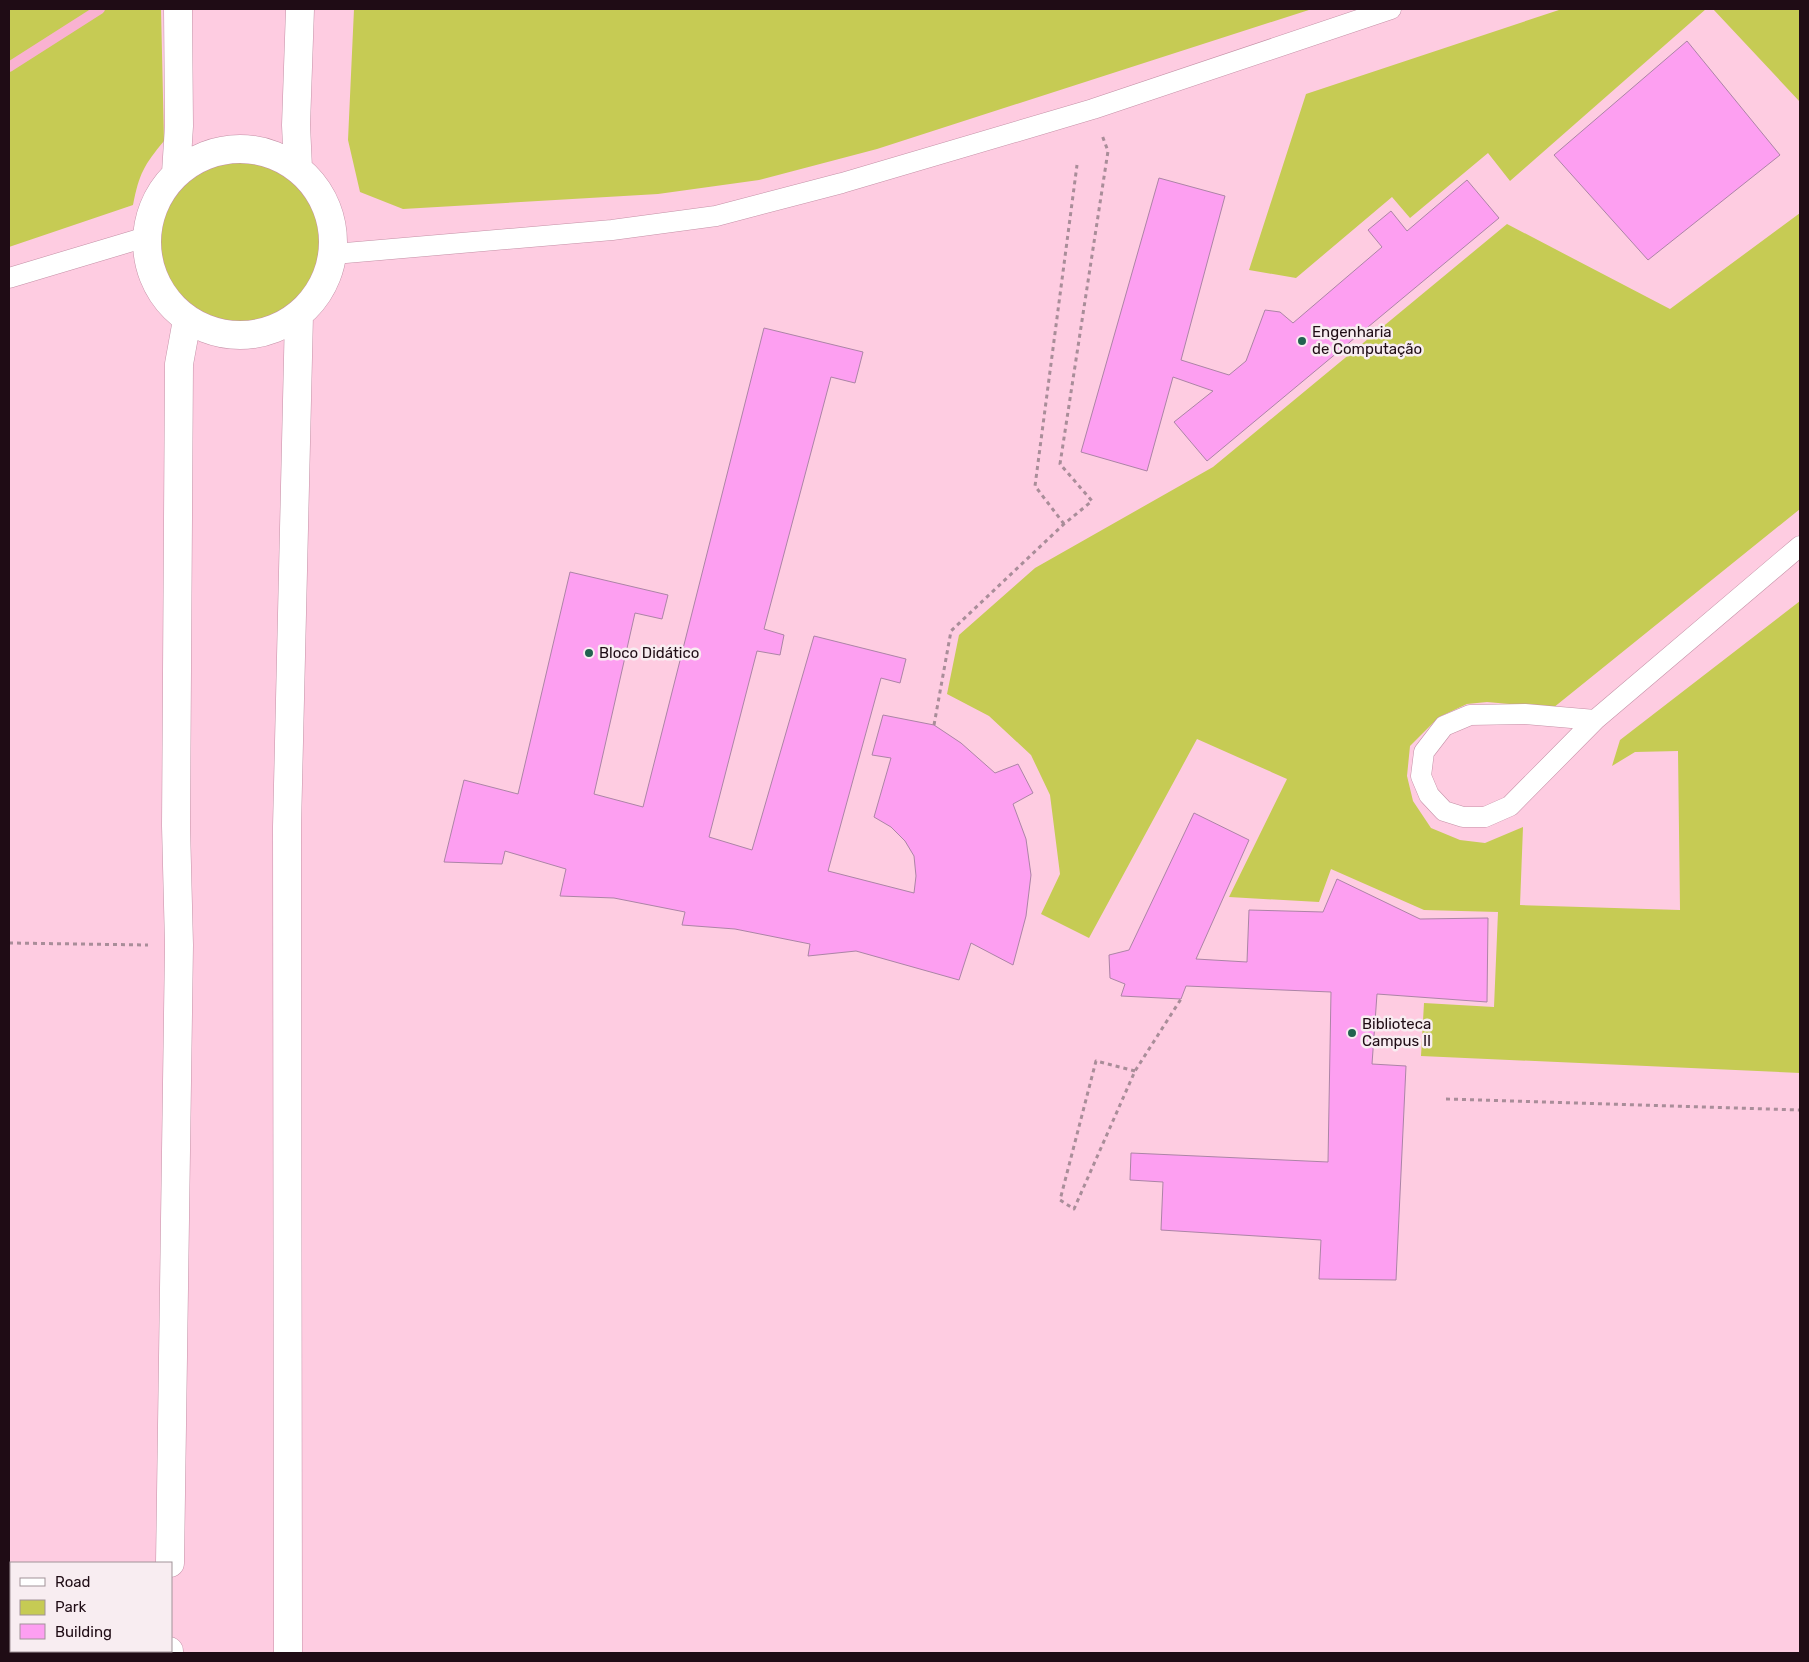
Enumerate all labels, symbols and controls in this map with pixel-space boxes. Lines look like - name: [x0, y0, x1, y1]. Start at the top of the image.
- place label: Engenharia de Computação: [1312, 323, 1422, 358]
- marker: Engenharia de Computação: [1296, 335, 1308, 347]
- place label: Bloco Didático: [599, 644, 699, 662]
- marker: Bloco Didático: [583, 647, 595, 659]
- place label: Biblioteca Campus II: [1362, 1015, 1431, 1050]
- marker: Biblioteca Campus II: [1346, 1027, 1358, 1039]
- legend: [10, 1562, 172, 1652]
- text: Road: [55, 1573, 91, 1591]
- text: Park: [55, 1598, 86, 1616]
- text: Building: [55, 1623, 112, 1641]

